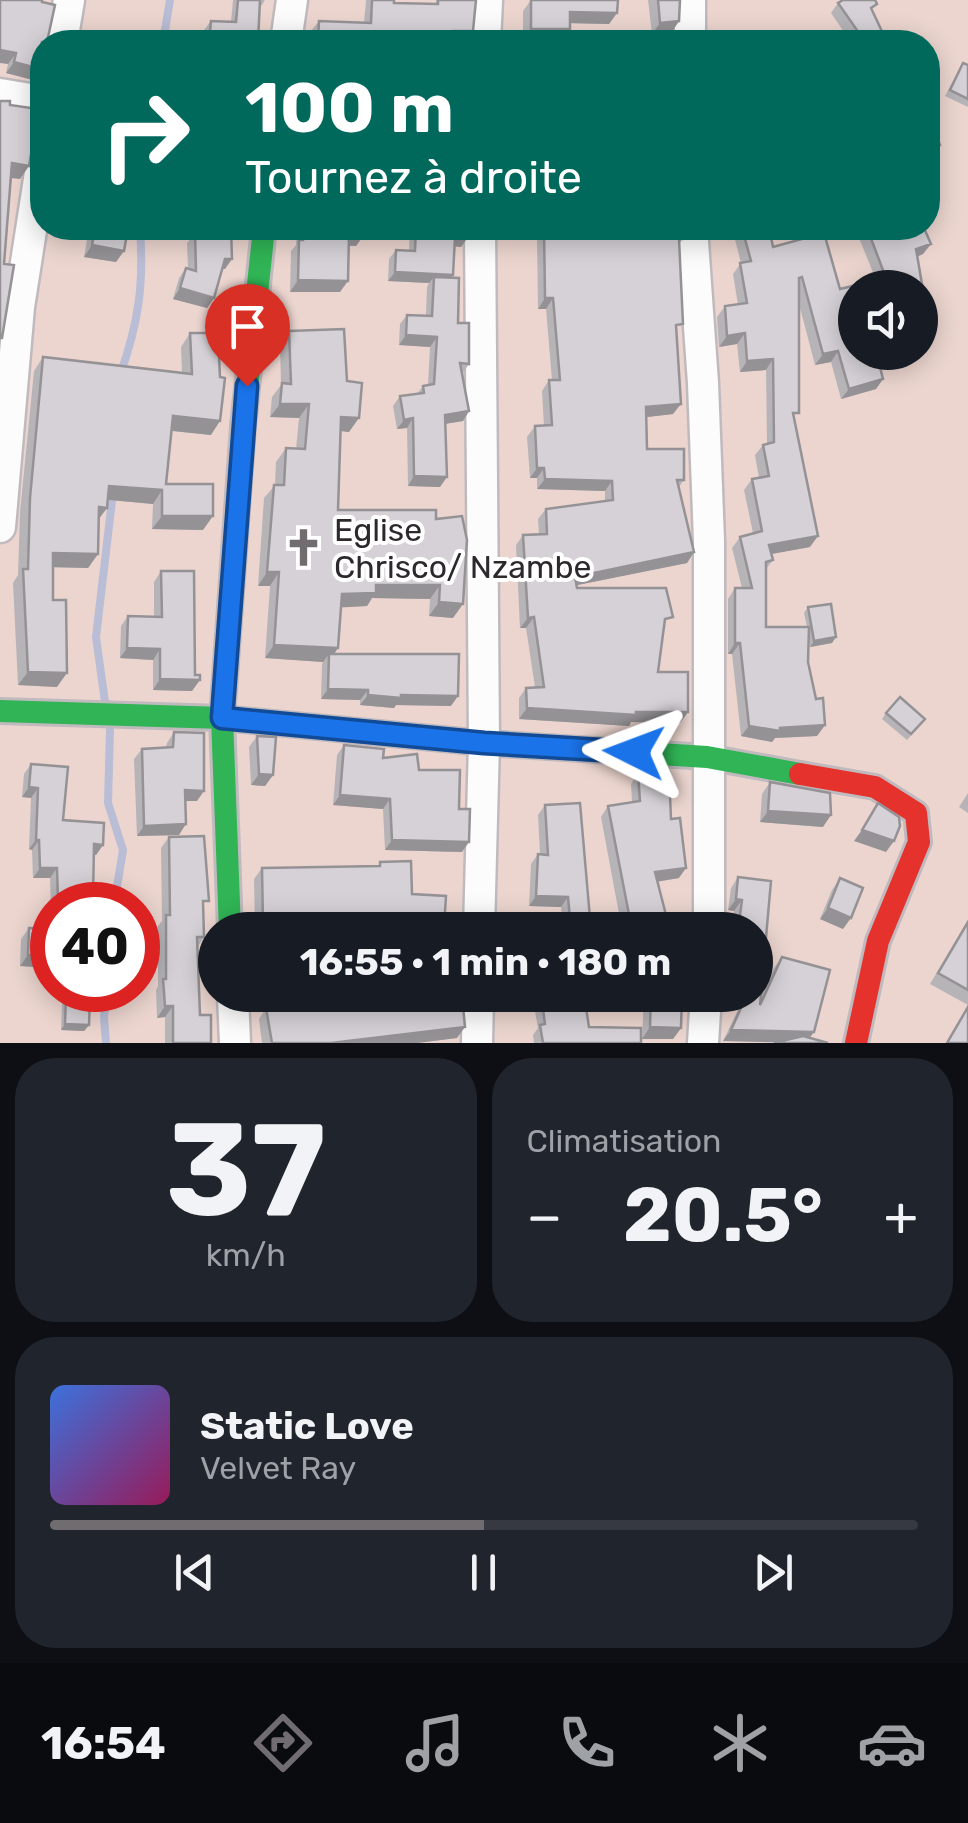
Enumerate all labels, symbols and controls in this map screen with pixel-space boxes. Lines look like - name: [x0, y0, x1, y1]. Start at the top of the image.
- text: 100 m: [245, 67, 454, 150]
- icon: right: [80, 70, 210, 200]
- text: Tournez à droite: [245, 151, 582, 204]
- map controls: [838, 270, 938, 370]
- button: sound: [838, 270, 938, 370]
- pin: [205, 284, 290, 387]
- icon: arrive: [220, 299, 275, 354]
- place label: Eglise Chrisco/ Nzambe: [334, 511, 591, 586]
- church icon: Eglise Chrisco/ Nzambe: [283, 527, 325, 569]
- position arrow: [582, 700, 686, 804]
- speed limit sign: 40: [30, 882, 160, 1012]
- text: 16:55 · 1 min · 180 m: [300, 939, 671, 985]
- text: 37: [166, 1093, 326, 1248]
- text: Climatisation: [527, 1122, 721, 1160]
- text: 20.5°: [623, 1171, 823, 1260]
- text: −: [527, 1184, 562, 1249]
- text: +: [884, 1184, 918, 1249]
- text: km/h: [206, 1236, 286, 1274]
- text: Static Love: [200, 1403, 414, 1449]
- text: Velvet Ray: [200, 1449, 356, 1487]
- icon: previous: [167, 1545, 222, 1600]
- icon: pause: [456, 1545, 511, 1600]
- icon: next: [746, 1545, 801, 1600]
- icon: directions: [248, 1708, 318, 1778]
- icon: music: [400, 1708, 470, 1778]
- icon: phone: [552, 1708, 622, 1778]
- icon: climate: [705, 1708, 775, 1778]
- icon: car: [857, 1708, 927, 1778]
- text: 16:54: [41, 1717, 166, 1770]

